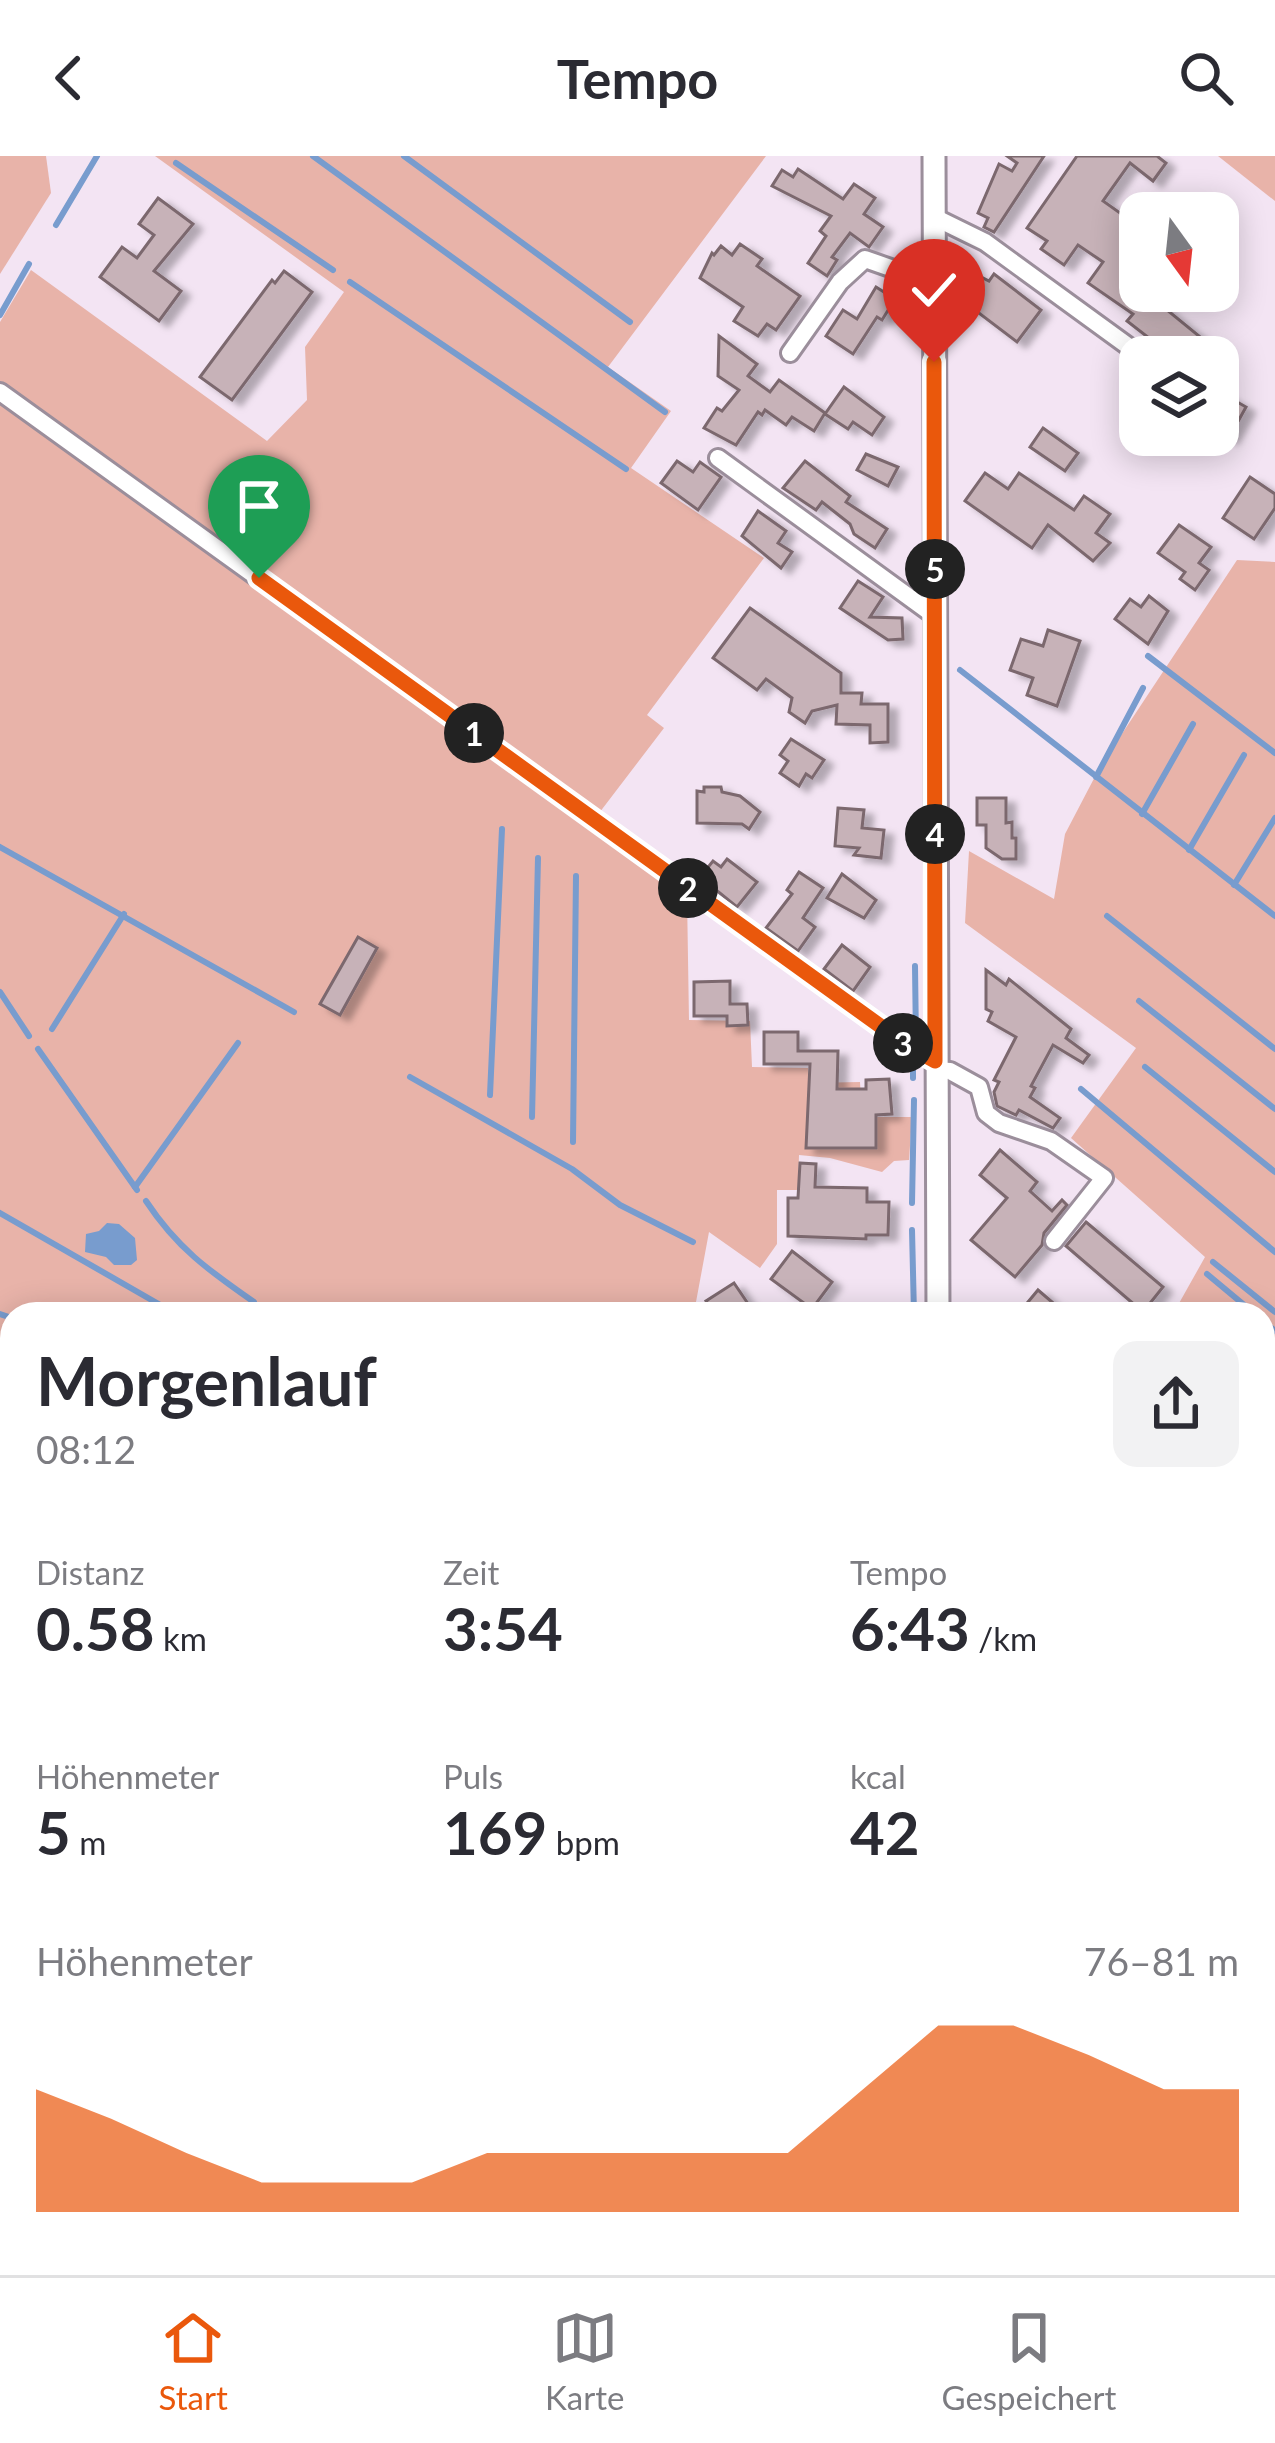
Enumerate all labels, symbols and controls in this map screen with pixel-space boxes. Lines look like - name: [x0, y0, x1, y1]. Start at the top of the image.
- icon: back: [36, 45, 102, 111]
- icon: search: [1173, 45, 1239, 111]
- text: Tempo: [557, 46, 718, 111]
- north arrow: [1119, 192, 1239, 312]
- map controls: [1119, 192, 1239, 456]
- pin: [883, 239, 985, 362]
- icon: check: [901, 257, 967, 323]
- button: layers: [1119, 336, 1239, 456]
- pin: [208, 455, 310, 578]
- icon: arrive: [226, 473, 292, 539]
- pin: 5: [905, 539, 965, 599]
- text: 5: [925, 549, 945, 589]
- pin: 1: [444, 703, 504, 763]
- text: 1: [464, 713, 484, 753]
- pin: 4: [905, 804, 965, 864]
- text: 4: [925, 814, 945, 854]
- pin: 2: [658, 858, 718, 918]
- text: 2: [678, 868, 698, 908]
- pin: 3: [873, 1013, 933, 1073]
- text: 3: [893, 1023, 913, 1063]
- text: Morgenlauf: [36, 1341, 377, 1420]
- button: share: [1113, 1341, 1239, 1467]
- text: 08:12: [36, 1426, 136, 1472]
- text: Distanz: [36, 1552, 145, 1592]
- text: Zeit: [443, 1552, 499, 1592]
- text: Tempo: [850, 1552, 947, 1592]
- text: 0.58: [36, 1592, 155, 1664]
- text: 3:54: [443, 1592, 563, 1664]
- text: 6:43: [850, 1592, 970, 1664]
- text: km: [155, 1618, 207, 1658]
- text: /km: [970, 1618, 1037, 1658]
- text: Höhenmeter: [36, 1756, 219, 1796]
- text: Puls: [443, 1756, 503, 1796]
- text: kcal: [850, 1756, 906, 1796]
- text: 5: [36, 1796, 71, 1868]
- text: 169: [443, 1796, 547, 1868]
- text: 42: [850, 1796, 920, 1868]
- text: m: [71, 1822, 106, 1862]
- text: bpm: [547, 1822, 620, 1862]
- text: Höhenmeter: [36, 1938, 253, 1984]
- text: 76–81 m: [1084, 1938, 1239, 1984]
- tab: Start: [159, 2305, 228, 2417]
- tab: Karte: [545, 2305, 624, 2417]
- tab: Gespeichert: [941, 2305, 1116, 2417]

